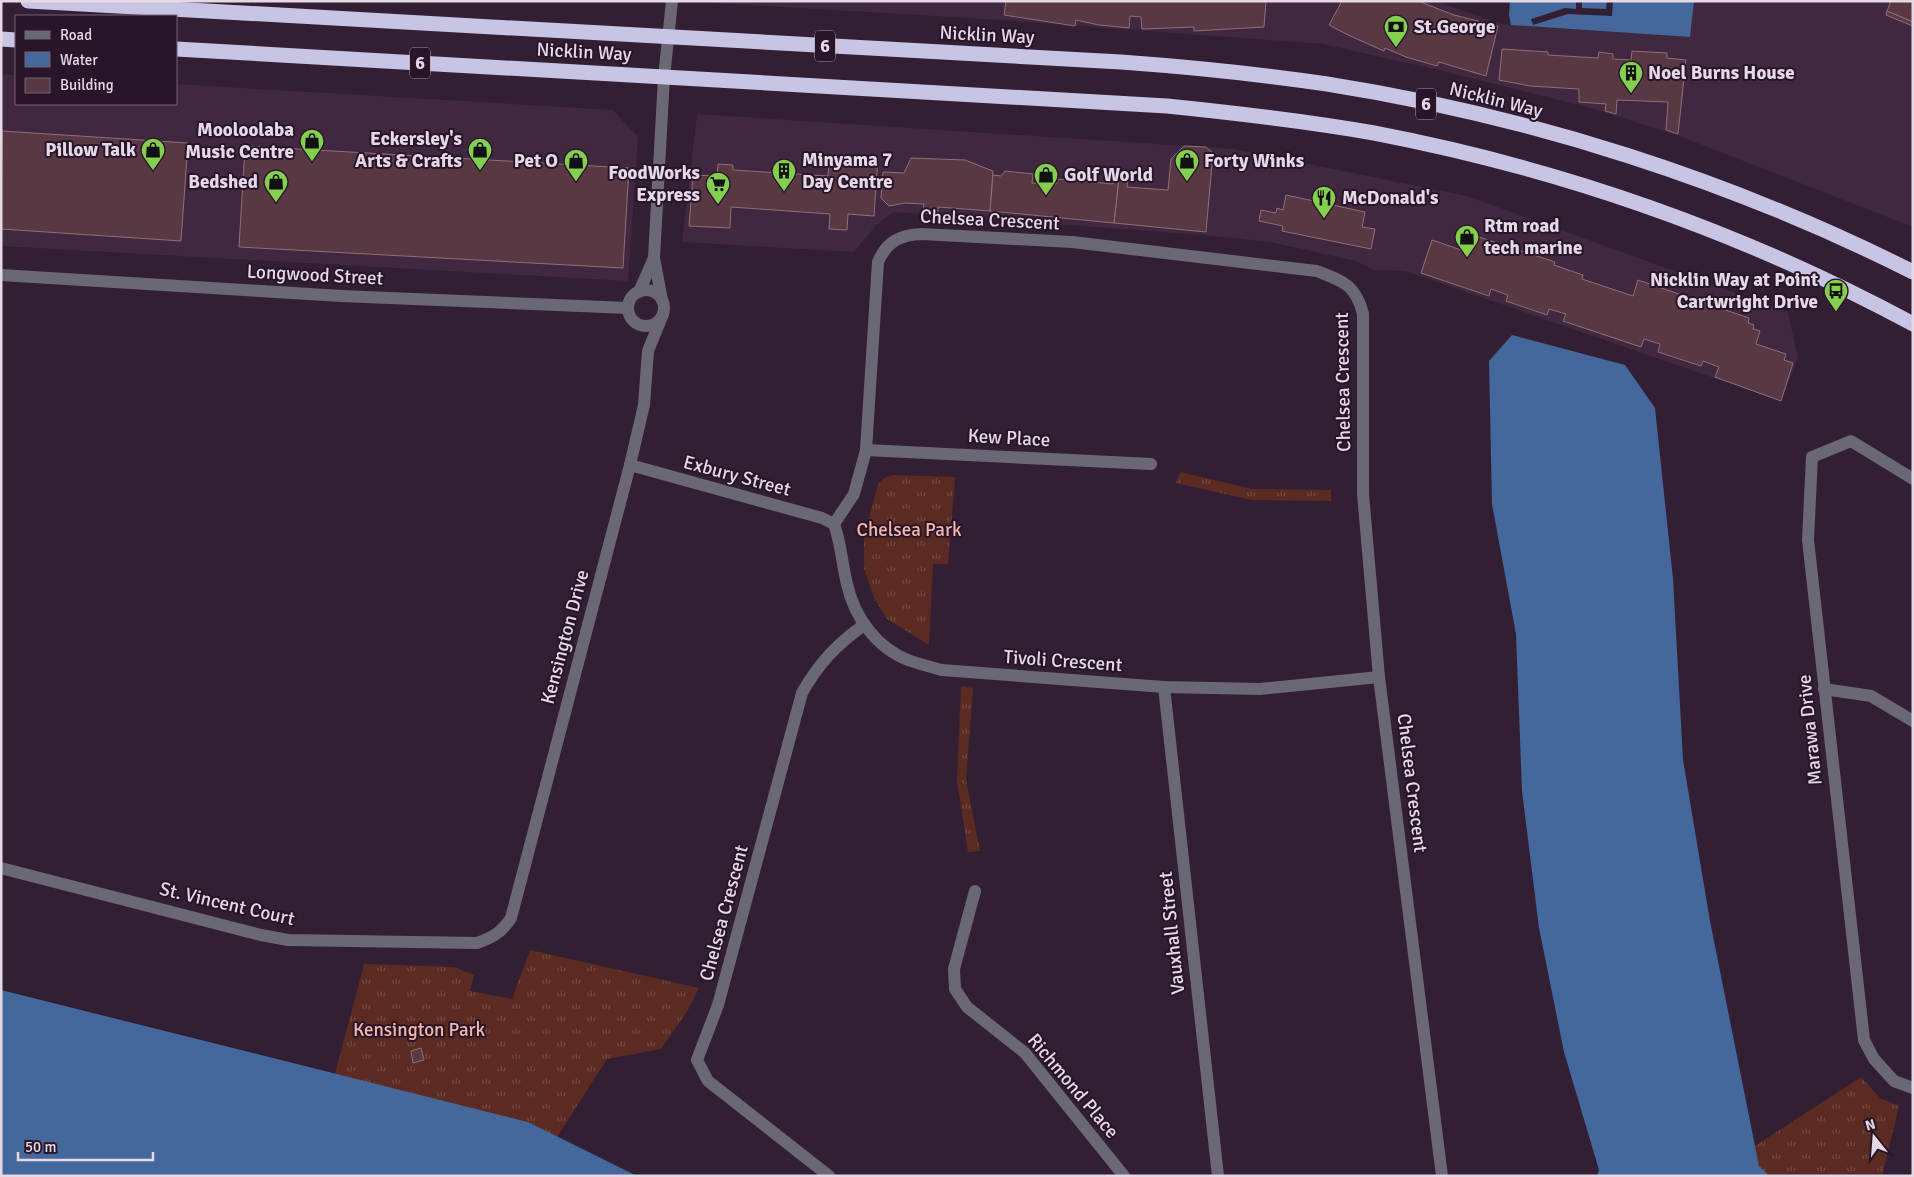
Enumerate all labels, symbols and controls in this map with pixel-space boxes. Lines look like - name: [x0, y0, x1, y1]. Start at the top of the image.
- bank icon: St.George: [1383, 14, 1409, 48]
- legend: [15, 15, 178, 105]
- place label: St.George: [1414, 15, 1495, 39]
- street label: Nicklin Way: [939, 21, 1035, 49]
- text: Road: [60, 26, 92, 44]
- road number: 6: [815, 30, 835, 61]
- street label: Nicklin Way: [536, 38, 632, 66]
- road number: 6: [410, 48, 430, 78]
- text: Water: [60, 51, 98, 69]
- building icon: Noel Burns House: [1618, 60, 1644, 94]
- place label: Noel Burns House: [1648, 61, 1795, 85]
- text: Building: [60, 76, 114, 94]
- street label: Nicklin Way: [1447, 77, 1545, 123]
- road number: 6: [1416, 88, 1436, 120]
- place label: Mooloolaba Music Centre: [185, 118, 294, 164]
- place label: Eckersley's Arts & Crafts: [355, 127, 462, 173]
- shop icon: Mooloolaba Music Centre: [299, 128, 325, 162]
- shop icon: Pillow Talk: [140, 137, 166, 171]
- shop icon: Eckersley's Arts & Crafts: [467, 137, 493, 171]
- place label: Pillow Talk: [45, 138, 136, 162]
- shop icon: Pet O: [563, 148, 589, 182]
- place label: Minyama 7 Day Centre: [802, 148, 893, 194]
- shop icon: Forty Winks: [1174, 148, 1200, 182]
- place label: Pet O: [514, 149, 558, 173]
- place label: Forty Winks: [1204, 149, 1304, 173]
- building icon: Minyama 7 Day Centre: [771, 158, 797, 192]
- place label: FoodWorks Express: [608, 161, 700, 207]
- shop icon: Golf World: [1033, 162, 1059, 196]
- place label: Golf World: [1064, 163, 1153, 187]
- shop icon: Bedshed: [263, 169, 289, 203]
- place label: Bedshed: [188, 170, 258, 194]
- supermarket icon: FoodWorks Express: [705, 171, 731, 205]
- restaurant icon: McDonald's: [1311, 185, 1337, 219]
- place label: McDonald's: [1342, 186, 1438, 210]
- street label: Chelsea Crescent: [920, 204, 1061, 236]
- place label: Rtm road tech marine: [1483, 214, 1582, 260]
- shop icon: Rtm road tech marine: [1454, 224, 1480, 258]
- street label: Longwood Street: [246, 259, 384, 291]
- place label: Nicklin Way at Point Cartwright Drive: [1650, 268, 1818, 314]
- bus stop icon: Nicklin Way at Point Cartwright Drive: [1823, 278, 1849, 312]
- street label: Chelsea Crescent: [1330, 312, 1356, 452]
- street label: Kew Place: [967, 424, 1051, 452]
- street label: Exbury Street: [681, 450, 794, 502]
- park label: Chelsea Park: [856, 518, 962, 542]
- street label: Kensington Drive: [536, 567, 594, 707]
- street label: Tivoli Crescent: [1003, 645, 1123, 677]
- street label: Marawa Drive: [1792, 674, 1828, 786]
- street label: Chelsea Crescent: [1392, 712, 1432, 854]
- street label: Chelsea Crescent: [694, 842, 754, 984]
- street label: Vauxhall Street: [1154, 870, 1190, 996]
- street label: St. Vincent Court: [157, 877, 297, 931]
- park label: Kensington Park: [353, 1018, 486, 1042]
- street label: Richmond Place: [1022, 1029, 1124, 1143]
- north arrow: [1849, 1112, 1899, 1162]
- text: N: [1863, 1115, 1877, 1135]
- scale bar: [18, 1130, 152, 1162]
- text: 50 m: [25, 1138, 56, 1156]

